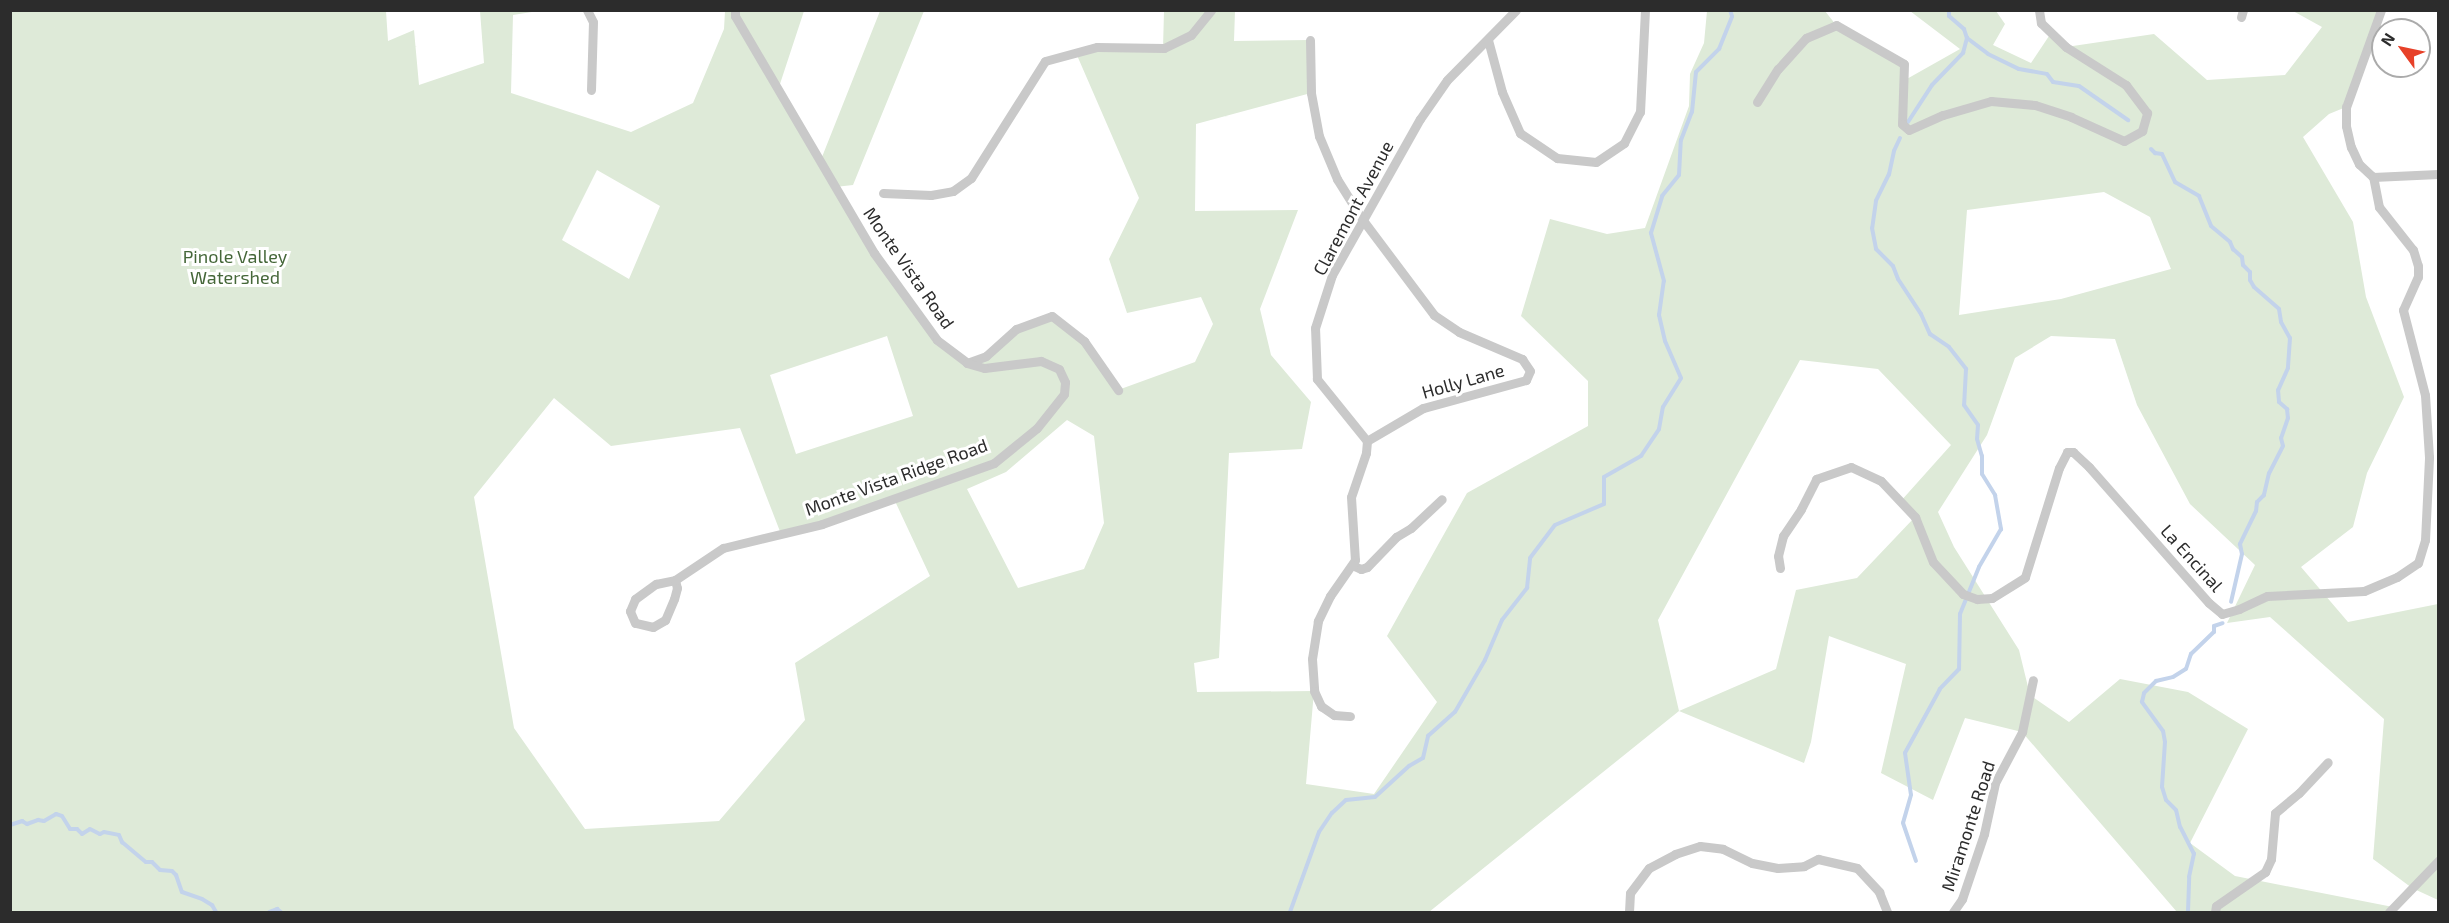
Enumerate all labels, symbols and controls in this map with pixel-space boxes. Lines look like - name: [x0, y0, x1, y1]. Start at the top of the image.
- north arrow: [2371, 18, 2431, 78]
- text: N: [2376, 29, 2398, 49]
- street label: Claremont Avenue: [1308, 137, 1398, 279]
- street label: Monte Vista Road: [859, 203, 959, 333]
- park label: Pinole Valley Watershed: [183, 246, 287, 288]
- street label: Holly Lane: [1419, 359, 1507, 403]
- street label: Monte Vista Ridge Road: [801, 434, 991, 520]
- street label: La Encinal: [2156, 520, 2228, 596]
- street label: Miramonte Road: [1937, 758, 1999, 894]

